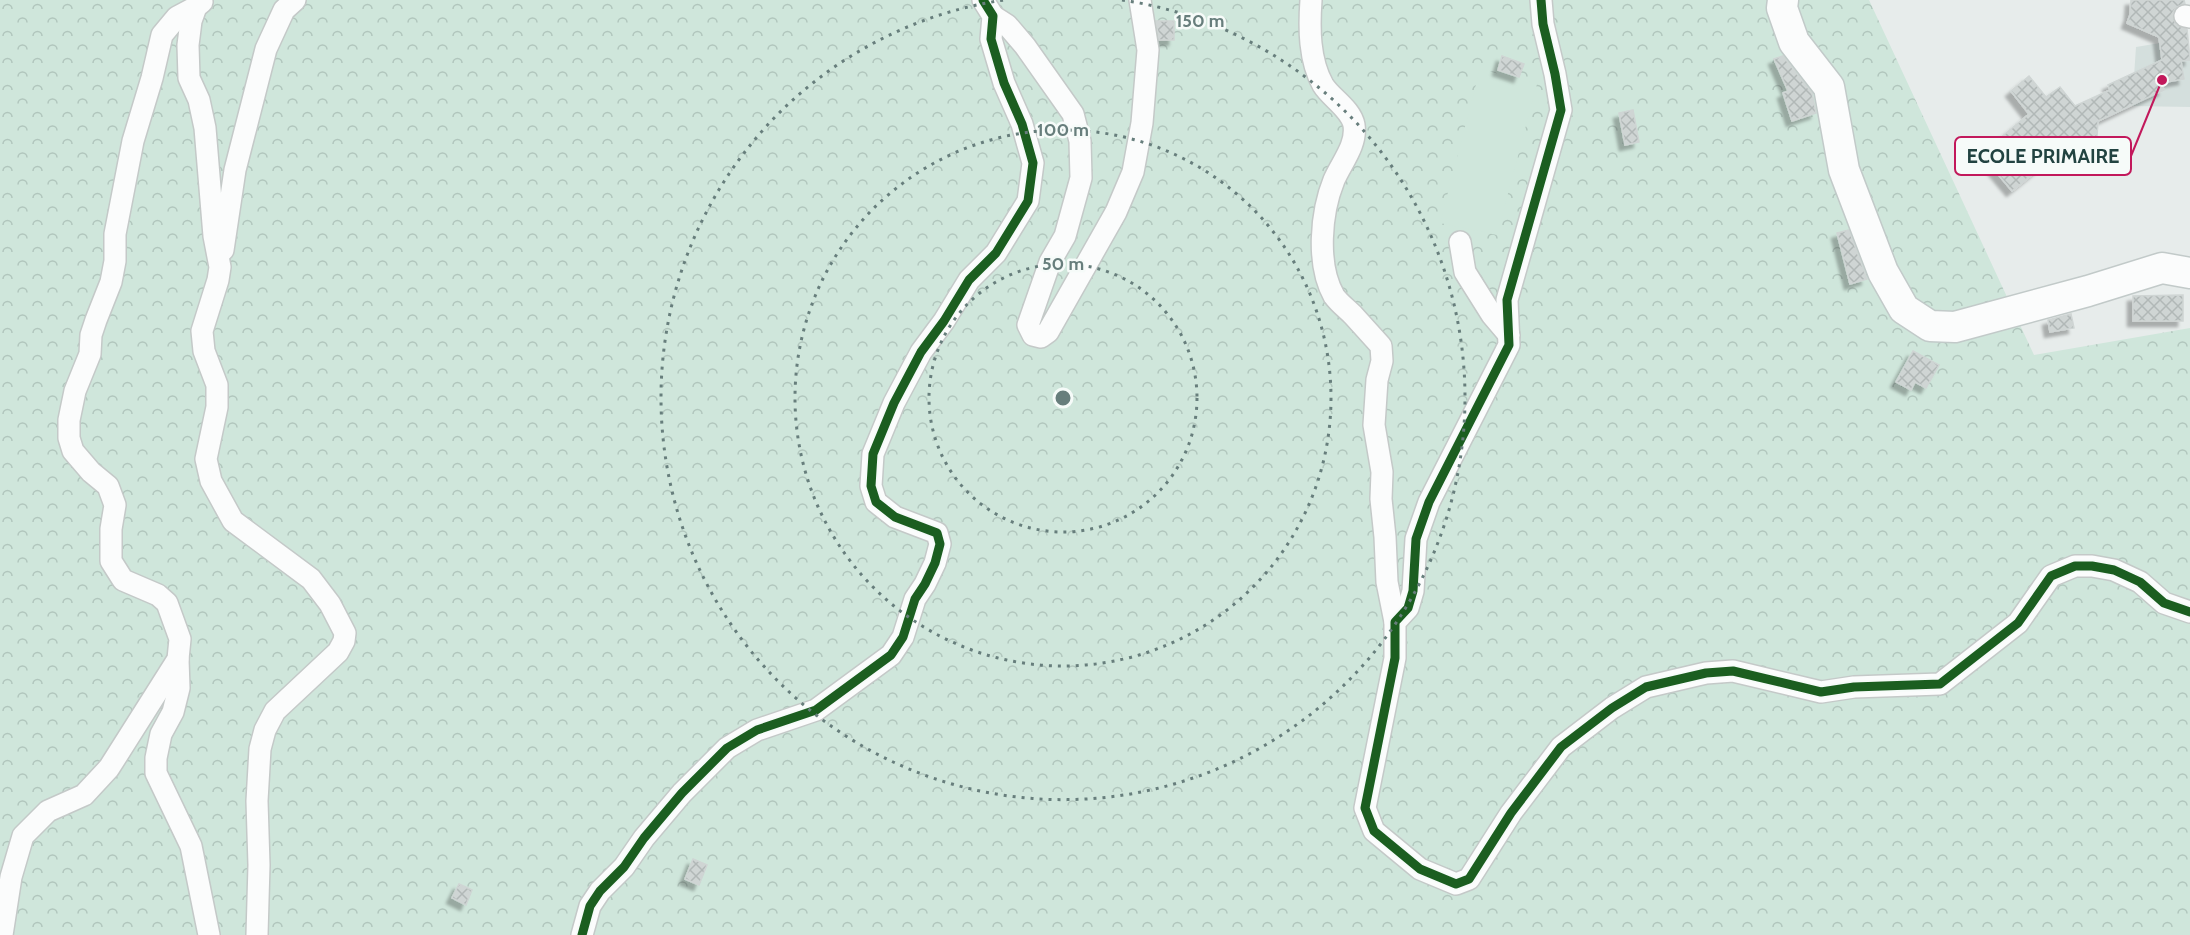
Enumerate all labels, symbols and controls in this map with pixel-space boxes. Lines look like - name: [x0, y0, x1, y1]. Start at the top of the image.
- text: 150 m: [1176, 10, 1224, 32]
- text: 100 m: [1037, 119, 1089, 141]
- callout: ECOLE PRIMAIRE: [1955, 137, 2131, 175]
- text: ECOLE PRIMAIRE: [1967, 144, 2119, 168]
- text: 50 m: [1042, 253, 1084, 275]
- centre of rings: [1053, 388, 1073, 408]

